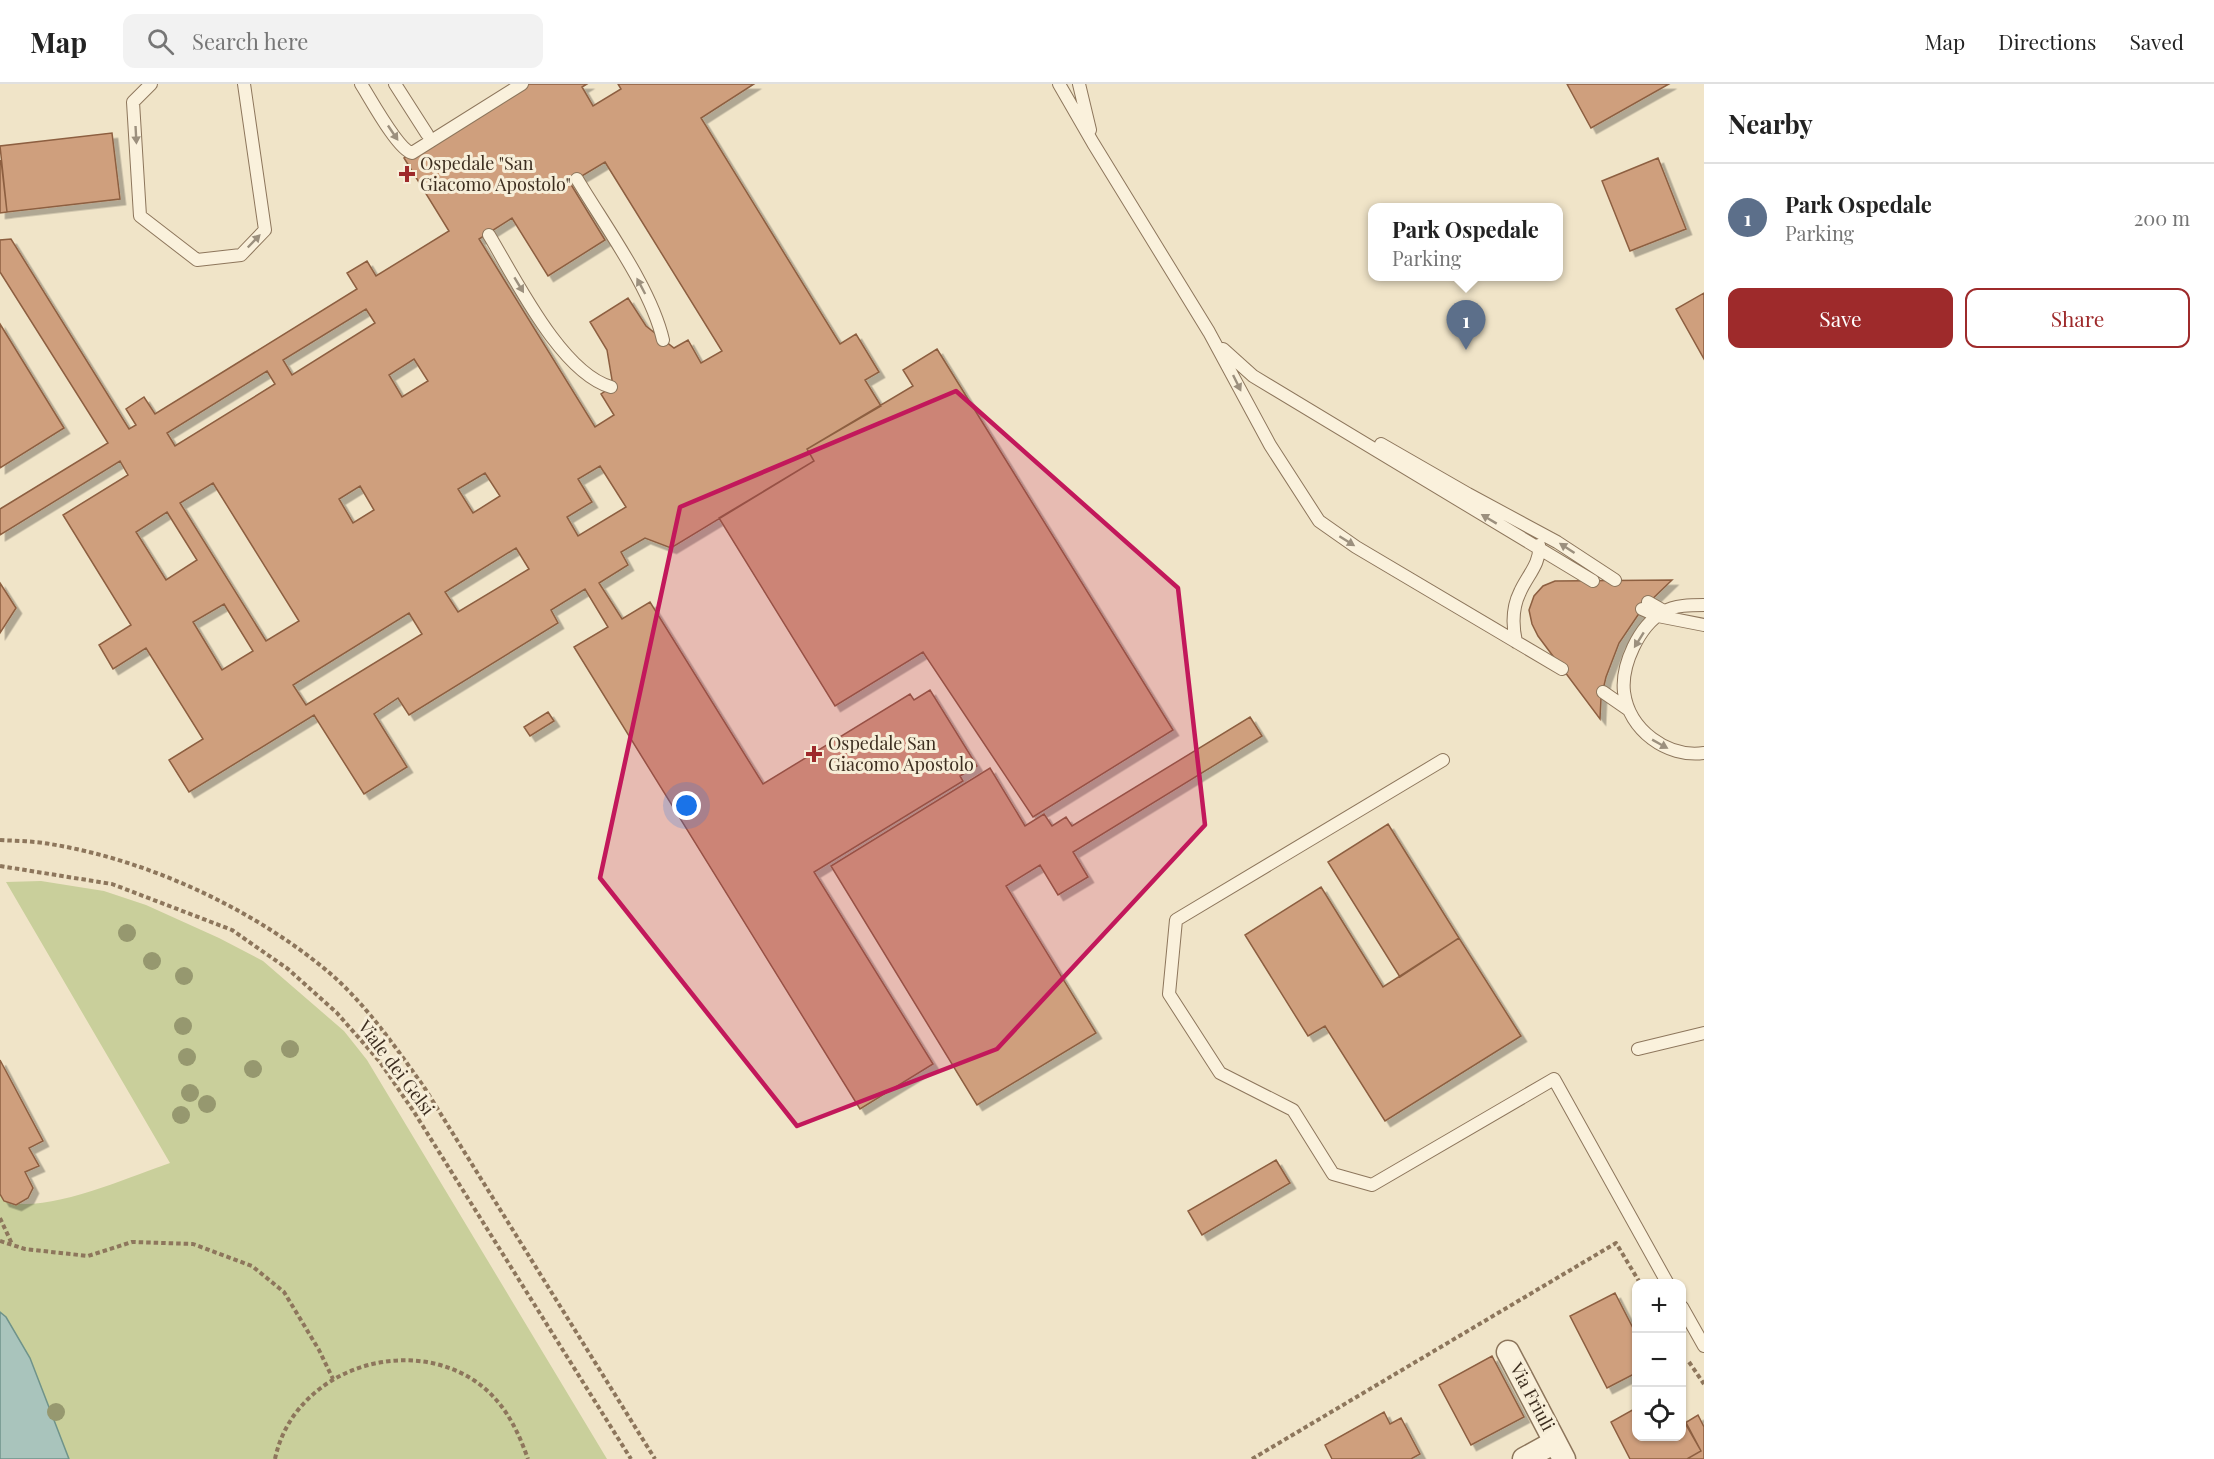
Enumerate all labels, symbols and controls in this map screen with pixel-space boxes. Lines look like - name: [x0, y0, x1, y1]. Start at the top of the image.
- search box: [123, 14, 543, 68]
- text: Map: [30, 23, 87, 60]
- icon: search: [144, 25, 177, 58]
- text: Search here: [192, 26, 308, 56]
- text: Map: [1924, 27, 1965, 55]
- text: Directions: [1998, 27, 2096, 55]
- text: Saved: [2129, 27, 2184, 55]
- text: Nearby: [1728, 106, 1813, 141]
- one-way arrow: [131, 125, 140, 144]
- one-way arrow: [387, 125, 399, 141]
- place label: Ospedale "San Giacomo Apostolo": [420, 151, 571, 196]
- marker: Ospedale "San Giacomo Apostolo": [398, 165, 416, 183]
- text: Park Ospedale: [1785, 189, 1932, 219]
- popup: [1368, 203, 1563, 281]
- text: 1: [1744, 204, 1751, 231]
- text: 200 m: [2134, 204, 2190, 231]
- text: Park Ospedale: [1392, 214, 1539, 244]
- text: Parking: [1785, 219, 1854, 246]
- one-way arrow: [247, 234, 260, 249]
- text: Parking: [1392, 244, 1461, 271]
- one-way arrow: [513, 277, 524, 293]
- one-way arrow: [636, 277, 646, 294]
- button: Save: [1728, 288, 1953, 348]
- button: Share: [1965, 288, 2190, 348]
- pin: 1: [1446, 300, 1486, 350]
- one-way arrow: [1232, 375, 1241, 392]
- one-way arrow: [1481, 514, 1497, 525]
- one-way arrow: [1339, 535, 1355, 546]
- one-way arrow: [1559, 542, 1575, 554]
- one-way arrow: [1633, 632, 1644, 648]
- place label: Ospedale San Giacomo Apostolo: [828, 731, 974, 776]
- one-way arrow: [1652, 739, 1669, 749]
- marker: Ospedale San Giacomo Apostolo: [805, 745, 823, 763]
- your location: [672, 791, 701, 820]
- street label: Viale dei Gelsi: [353, 1014, 440, 1120]
- map controls: [1632, 1279, 1686, 1441]
- button: +: [1632, 1279, 1686, 1333]
- button: −: [1632, 1333, 1686, 1387]
- street label: Via Friuli: [1505, 1357, 1561, 1435]
- button: locate: [1632, 1387, 1686, 1441]

